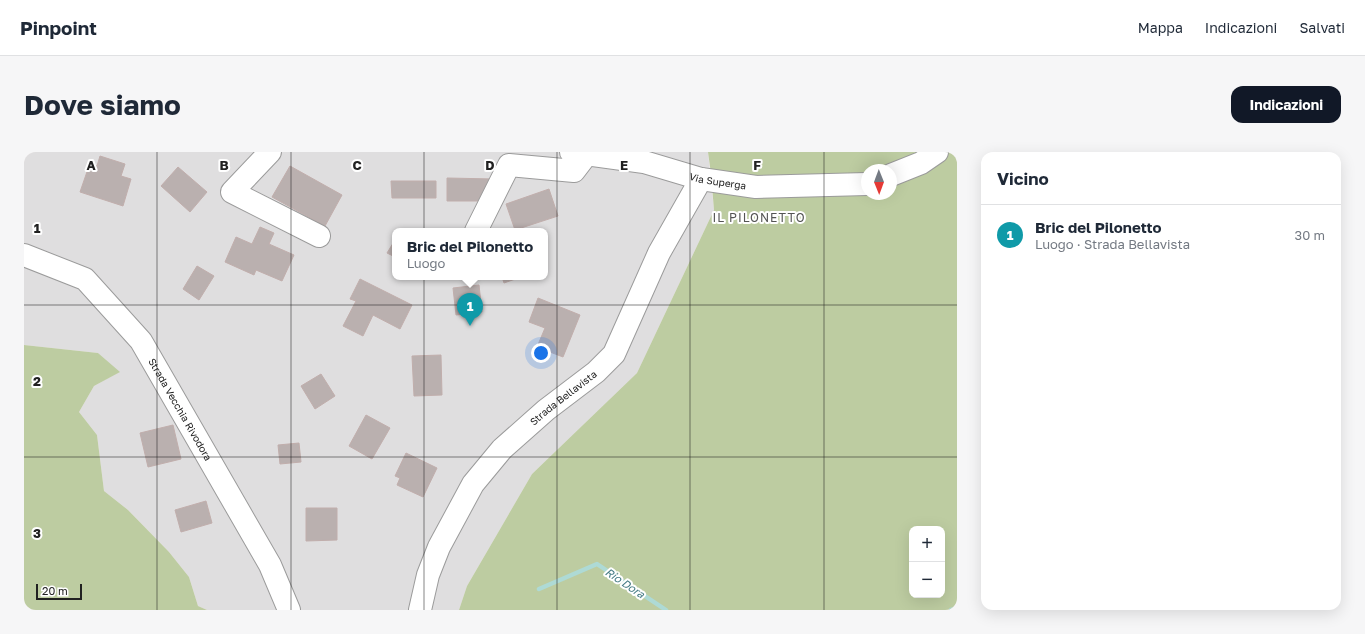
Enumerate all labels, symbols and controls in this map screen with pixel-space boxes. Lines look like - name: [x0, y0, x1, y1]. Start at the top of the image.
- text: Pinpoint: [20, 16, 97, 39]
- text: Mappa: [1138, 19, 1183, 36]
- text: Indicazioni: [1205, 19, 1277, 36]
- text: Salvati: [1299, 19, 1345, 36]
- button: Indicazioni: [1231, 86, 1341, 123]
- text: Dove siamo: [24, 88, 181, 121]
- text: A: [86, 157, 96, 173]
- text: B: [219, 157, 229, 173]
- text: C: [352, 157, 362, 173]
- text: D: [485, 157, 495, 173]
- text: E: [620, 157, 628, 173]
- text: F: [753, 157, 761, 173]
- north arrow: [861, 164, 897, 200]
- text: Vicino: [997, 168, 1049, 189]
- street label: Via Superga: [688, 170, 747, 192]
- district label: IL PILONETTO: [712, 210, 806, 225]
- text: Bric del Pilonetto: [1035, 218, 1162, 236]
- text: 1: [34, 220, 41, 236]
- text: 1: [1007, 227, 1013, 243]
- text: 30 m: [1295, 227, 1325, 243]
- popup: [392, 228, 548, 280]
- text: Luogo · Strada Bellavista: [1035, 236, 1190, 252]
- text: Bric del Pilonetto: [407, 237, 533, 255]
- text: Luogo: [407, 255, 445, 271]
- pin: 1: [457, 293, 483, 326]
- your location: [531, 343, 551, 363]
- street label: Strada Vecchia Rivodora: [146, 356, 215, 463]
- street label: Strada Bellavista: [527, 368, 599, 428]
- text: 2: [33, 373, 41, 389]
- text: 3: [33, 525, 41, 541]
- map controls: [909, 526, 945, 598]
- button: +: [909, 526, 945, 562]
- button: −: [909, 562, 945, 598]
- water label: Rio Dora: [603, 565, 648, 601]
- scale bar: [36, 582, 82, 601]
- text: 20 m: [42, 584, 68, 597]

